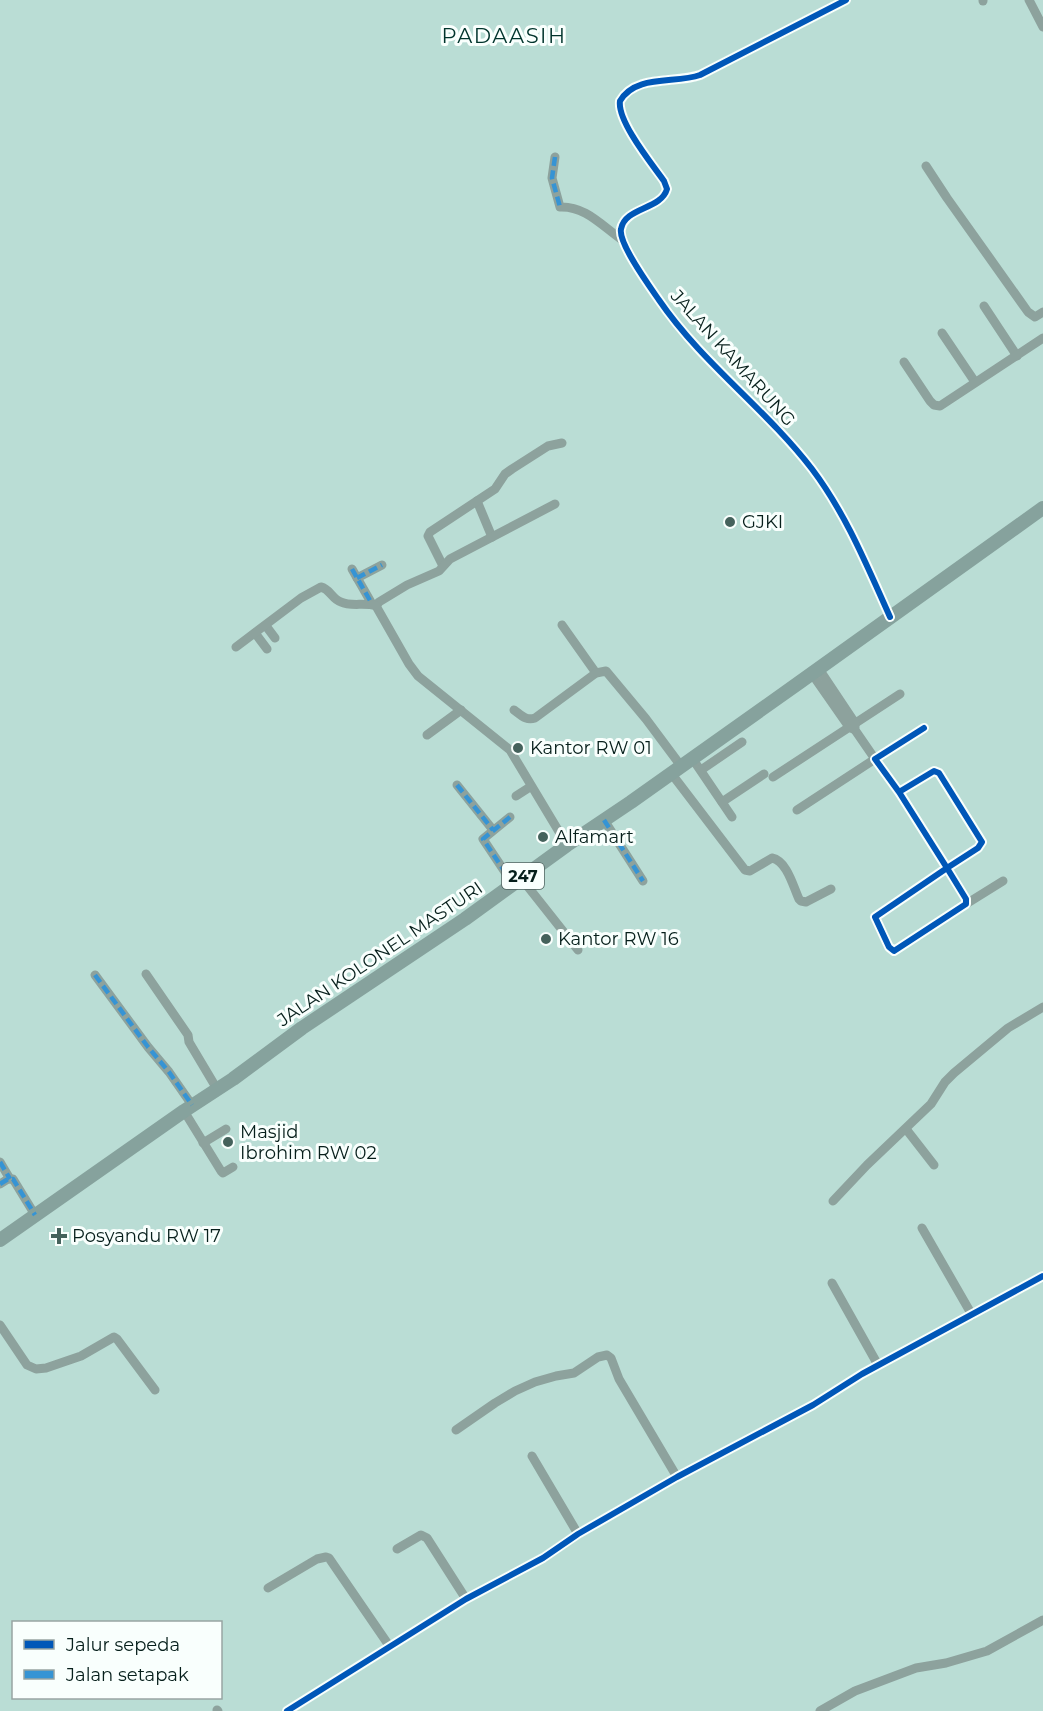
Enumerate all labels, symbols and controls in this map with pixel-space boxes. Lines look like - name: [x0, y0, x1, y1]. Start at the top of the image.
- district label: PADAASIH: [442, 23, 566, 48]
- street label: JALAN KAMARUNG: [665, 285, 800, 431]
- place label: GJKI: [742, 511, 783, 533]
- marker: GJKI: [723, 515, 737, 529]
- place label: Kantor RW 01: [530, 737, 652, 759]
- marker: Kantor RW 01: [511, 741, 525, 755]
- place label: Alfamart: [555, 826, 634, 848]
- marker: Alfamart: [536, 830, 550, 844]
- road number: 247: [502, 863, 544, 889]
- street label: JALAN KOLONEL MASTURI: [272, 877, 487, 1032]
- place label: Kantor RW 16: [558, 928, 679, 950]
- marker: Kantor RW 16: [539, 932, 553, 946]
- place label: Masjid Ibrohim RW 02: [240, 1121, 377, 1164]
- marker: Masjid Ibrohim RW 02: [221, 1135, 235, 1149]
- place label: Posyandu RW 17: [72, 1225, 221, 1247]
- marker: Posyandu RW 17: [50, 1227, 68, 1245]
- legend: [12, 1621, 222, 1699]
- text: Jalur sepeda: [65, 1634, 180, 1656]
- text: Jalan setapak: [65, 1664, 189, 1686]

